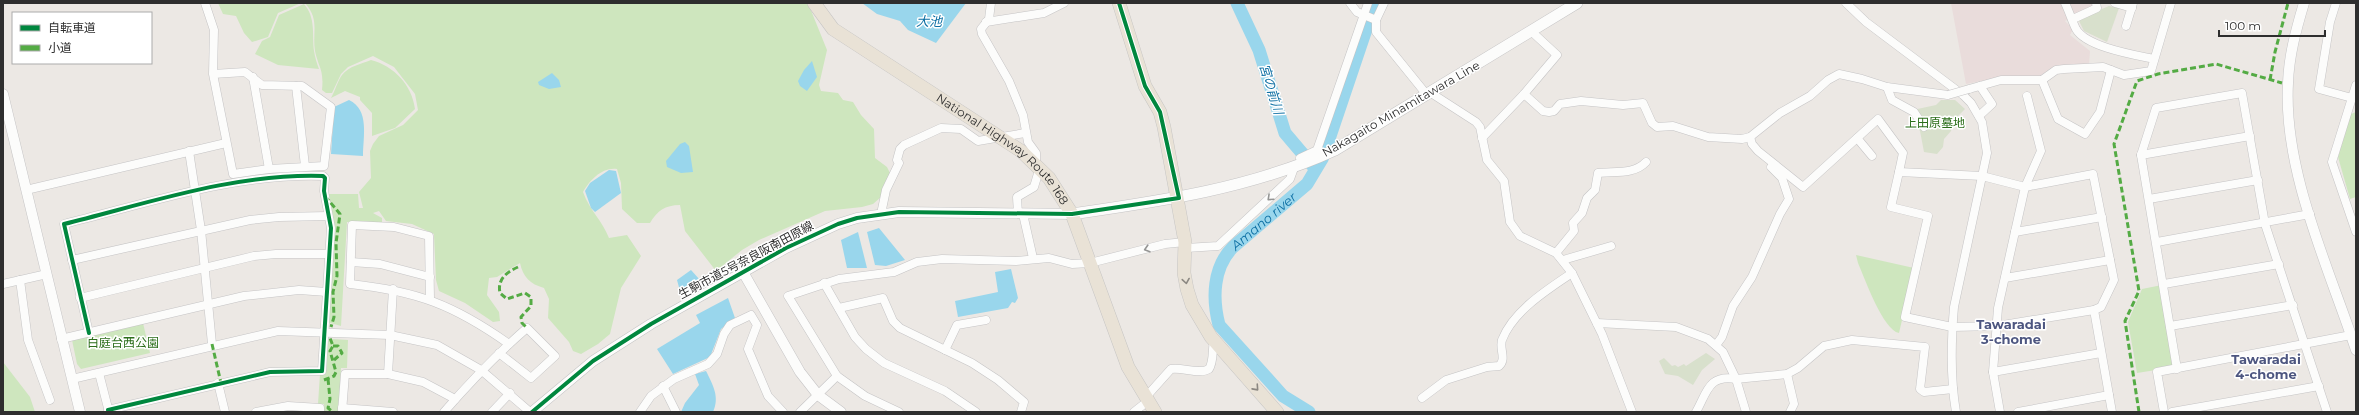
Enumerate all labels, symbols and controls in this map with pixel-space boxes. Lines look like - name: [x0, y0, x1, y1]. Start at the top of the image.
- legend: [12, 12, 152, 64]
- scale bar: [2219, 12, 2325, 38]
- water label: 大池: [916, 13, 944, 29]
- text: 100 m: [2225, 18, 2261, 33]
- text: 自転車道: [48, 20, 96, 35]
- text: 小道: [48, 40, 72, 55]
- street label: Nakagaito Minamitawara Line: [1319, 57, 1482, 160]
- water label: 宮の前川: [1257, 62, 1288, 118]
- street label: National Highway Route 168: [934, 90, 1072, 208]
- park label: 上田原墓地: [1905, 115, 1965, 130]
- water label: Amano river: [1227, 188, 1300, 254]
- one-way arrow: [1267, 193, 1275, 201]
- street label: 生駒市道5号奈良阪南田原線: [676, 218, 816, 302]
- one-way arrow: [1144, 244, 1151, 253]
- one-way arrow: [1181, 278, 1189, 284]
- district label: Tawaradai 3-chome: [1976, 316, 2046, 347]
- park label: 白庭台西公園: [87, 335, 159, 350]
- district label: Tawaradai 4-chome: [2231, 351, 2301, 382]
- one-way arrow: [1251, 384, 1258, 391]

